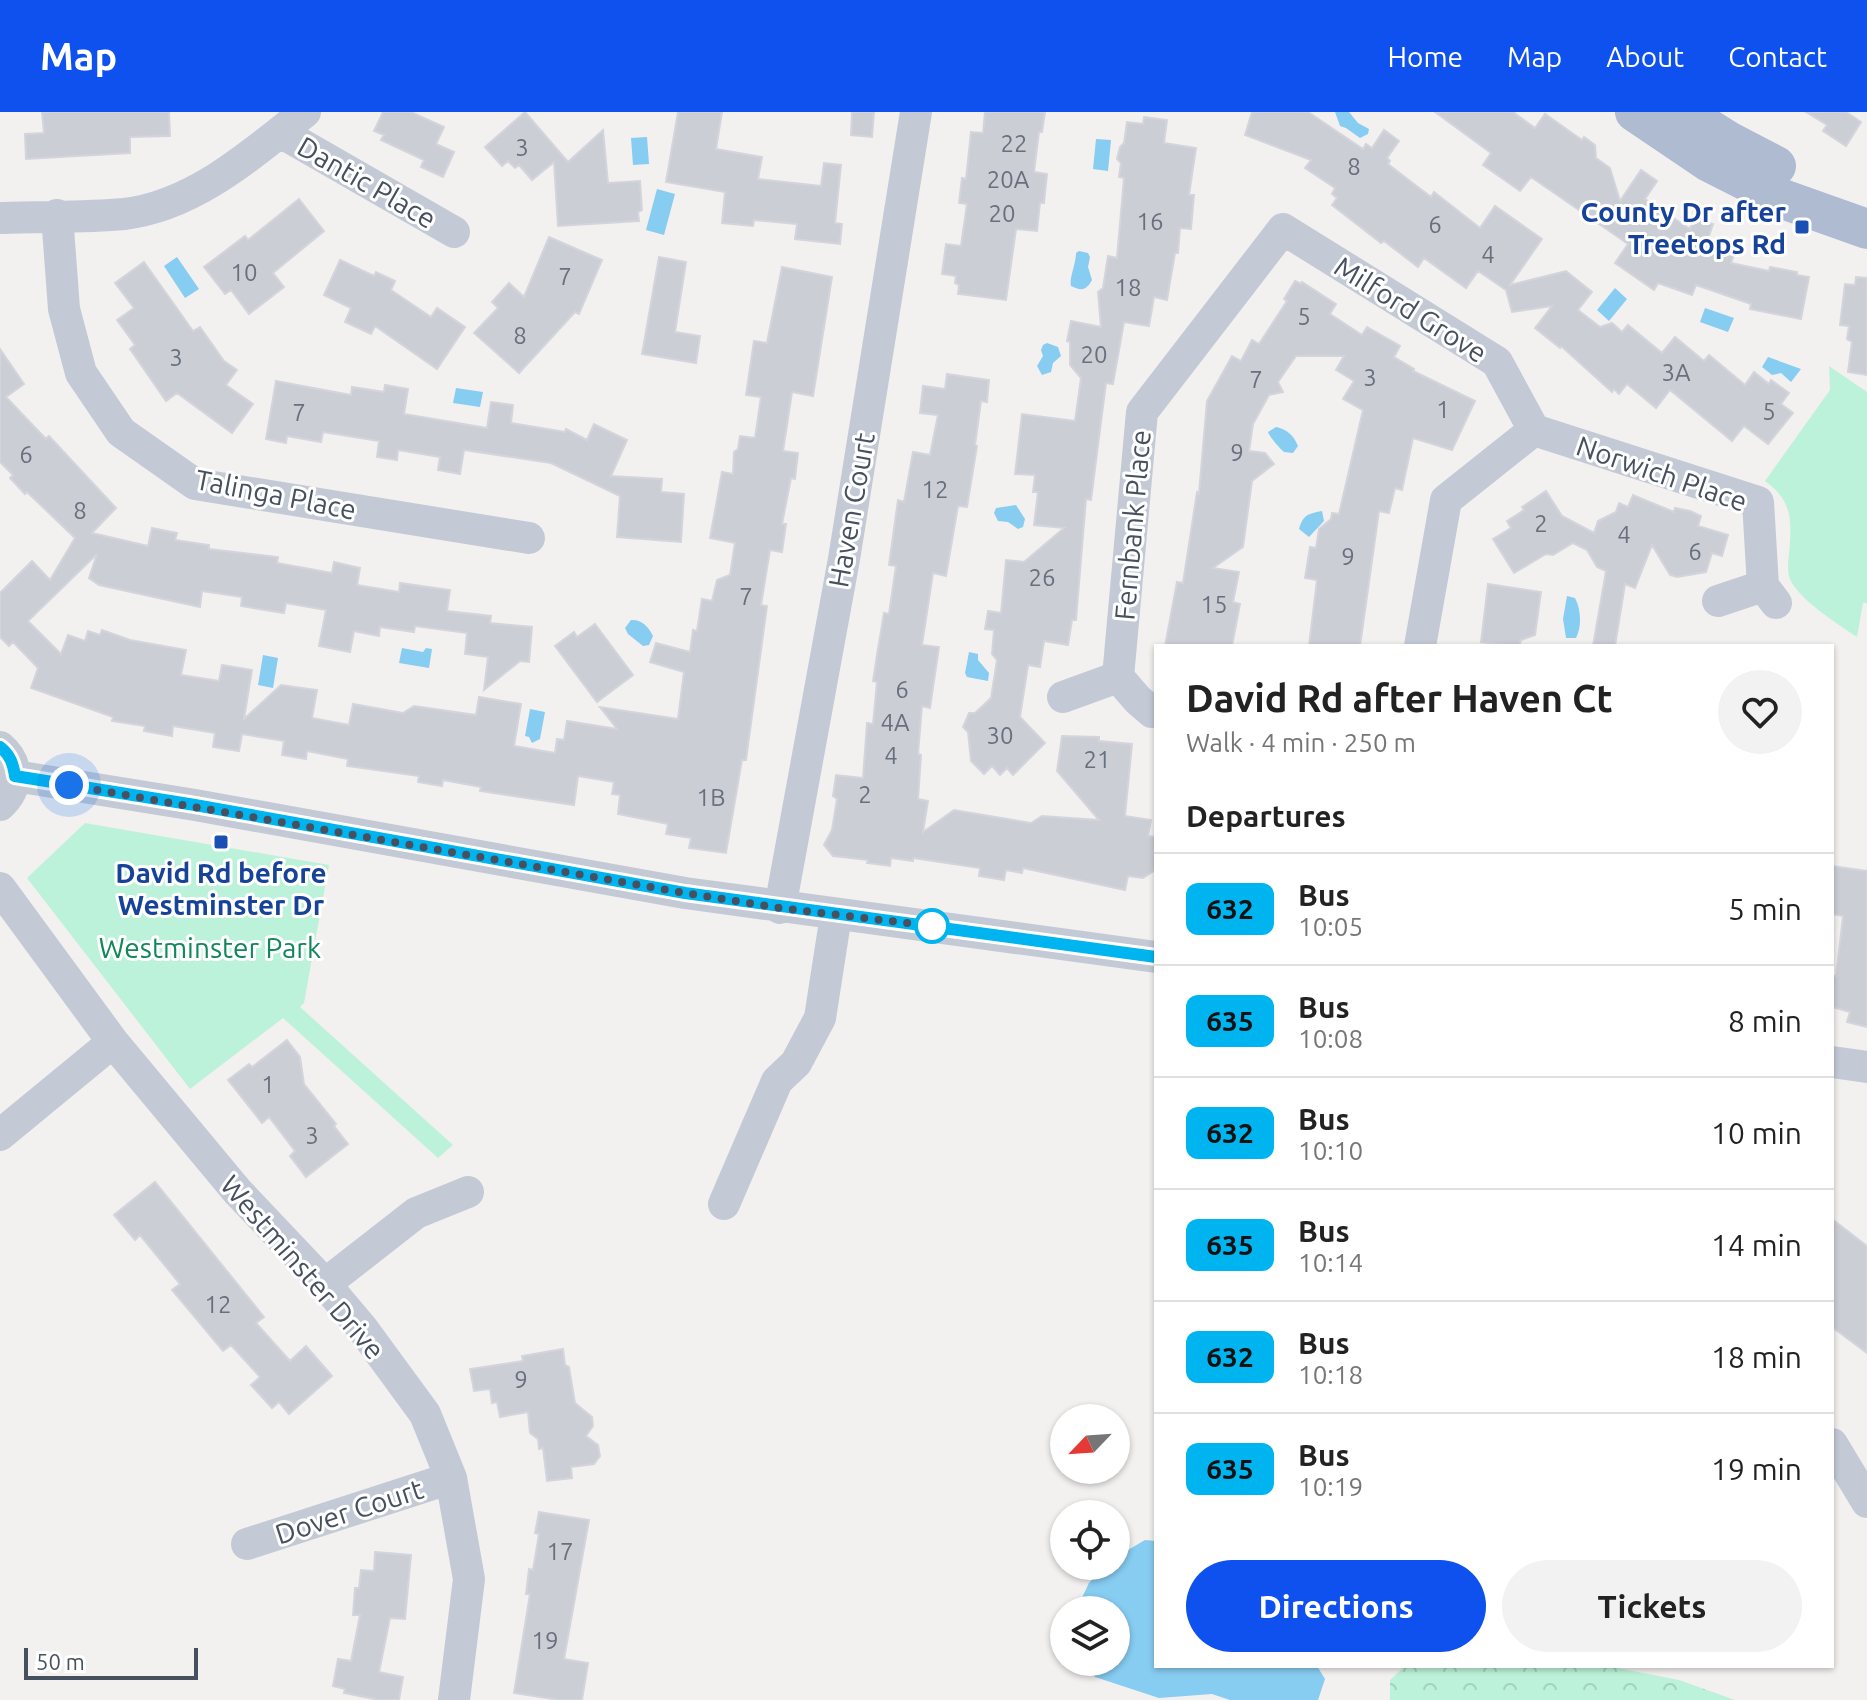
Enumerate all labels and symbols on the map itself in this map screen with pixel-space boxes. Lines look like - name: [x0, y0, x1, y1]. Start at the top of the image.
- street label: Dantic Place: [292, 130, 442, 234]
- house number: 22: [1000, 130, 1028, 157]
- house number: 3: [515, 134, 529, 161]
- house number: 8: [1347, 153, 1361, 180]
- house number: 20A: [987, 166, 1030, 193]
- place label: County Dr after Treetops Rd: [1580, 196, 1786, 259]
- house number: 20: [988, 200, 1016, 227]
- house number: 16: [1136, 208, 1164, 235]
- house number: 6: [1428, 211, 1442, 238]
- marker: County Dr after Treetops Rd: [1793, 218, 1811, 236]
- house number: 4: [1481, 241, 1495, 268]
- street label: Milford Grove: [1329, 250, 1493, 368]
- house number: 10: [230, 259, 258, 286]
- house number: 7: [558, 263, 572, 290]
- house number: 18: [1114, 274, 1142, 301]
- house number: 5: [1297, 303, 1311, 330]
- house number: 8: [513, 322, 527, 349]
- house number: 20: [1080, 341, 1108, 368]
- house number: 3: [169, 344, 183, 371]
- house number: 3A: [1661, 359, 1691, 386]
- house number: 3: [1363, 364, 1377, 391]
- house number: 7: [1249, 366, 1263, 393]
- house number: 1: [1436, 396, 1450, 423]
- house number: 5: [1762, 398, 1776, 425]
- house number: 7: [292, 399, 306, 426]
- street label: Fernbank Place: [1108, 429, 1156, 621]
- street label: Norwich Place: [1573, 429, 1751, 517]
- street label: Haven Court: [822, 430, 880, 590]
- house number: 9: [1230, 439, 1244, 466]
- house number: 6: [19, 441, 33, 468]
- street label: Talinga Place: [193, 463, 359, 525]
- house number: 12: [921, 476, 949, 503]
- house number: 8: [73, 497, 87, 524]
- house number: 2: [1534, 510, 1548, 537]
- house number: 4: [1617, 521, 1631, 548]
- house number: 6: [1688, 538, 1702, 565]
- house number: 9: [1341, 543, 1355, 570]
- house number: 26: [1028, 564, 1056, 591]
- house number: 7: [739, 583, 753, 610]
- house number: 15: [1200, 591, 1228, 618]
- house number: 6: [895, 676, 909, 703]
- house number: 4A: [880, 709, 910, 736]
- house number: 30: [986, 722, 1014, 749]
- house number: 4: [884, 742, 898, 769]
- house number: 21: [1083, 746, 1111, 773]
- your location: [49, 765, 89, 805]
- house number: 2: [858, 781, 872, 808]
- house number: 1B: [697, 784, 725, 811]
- marker: David Rd before Westminster Dr: [212, 833, 230, 851]
- place label: David Rd before Westminster Dr: [115, 857, 327, 920]
- unlabelled marker: [915, 909, 949, 943]
- park label: Westminster Park: [99, 932, 321, 963]
- house number: 1: [261, 1071, 275, 1098]
- house number: 3: [305, 1122, 319, 1149]
- street label: Westminster Drive: [215, 1169, 391, 1365]
- house number: 12: [204, 1291, 232, 1318]
- house number: 9: [514, 1366, 528, 1393]
- north arrow: [1050, 1404, 1130, 1484]
- street label: Dover Court: [271, 1473, 427, 1549]
- house number: 17: [546, 1538, 574, 1565]
- house number: 19: [531, 1627, 559, 1654]
- scale bar: [24, 1644, 198, 1680]

